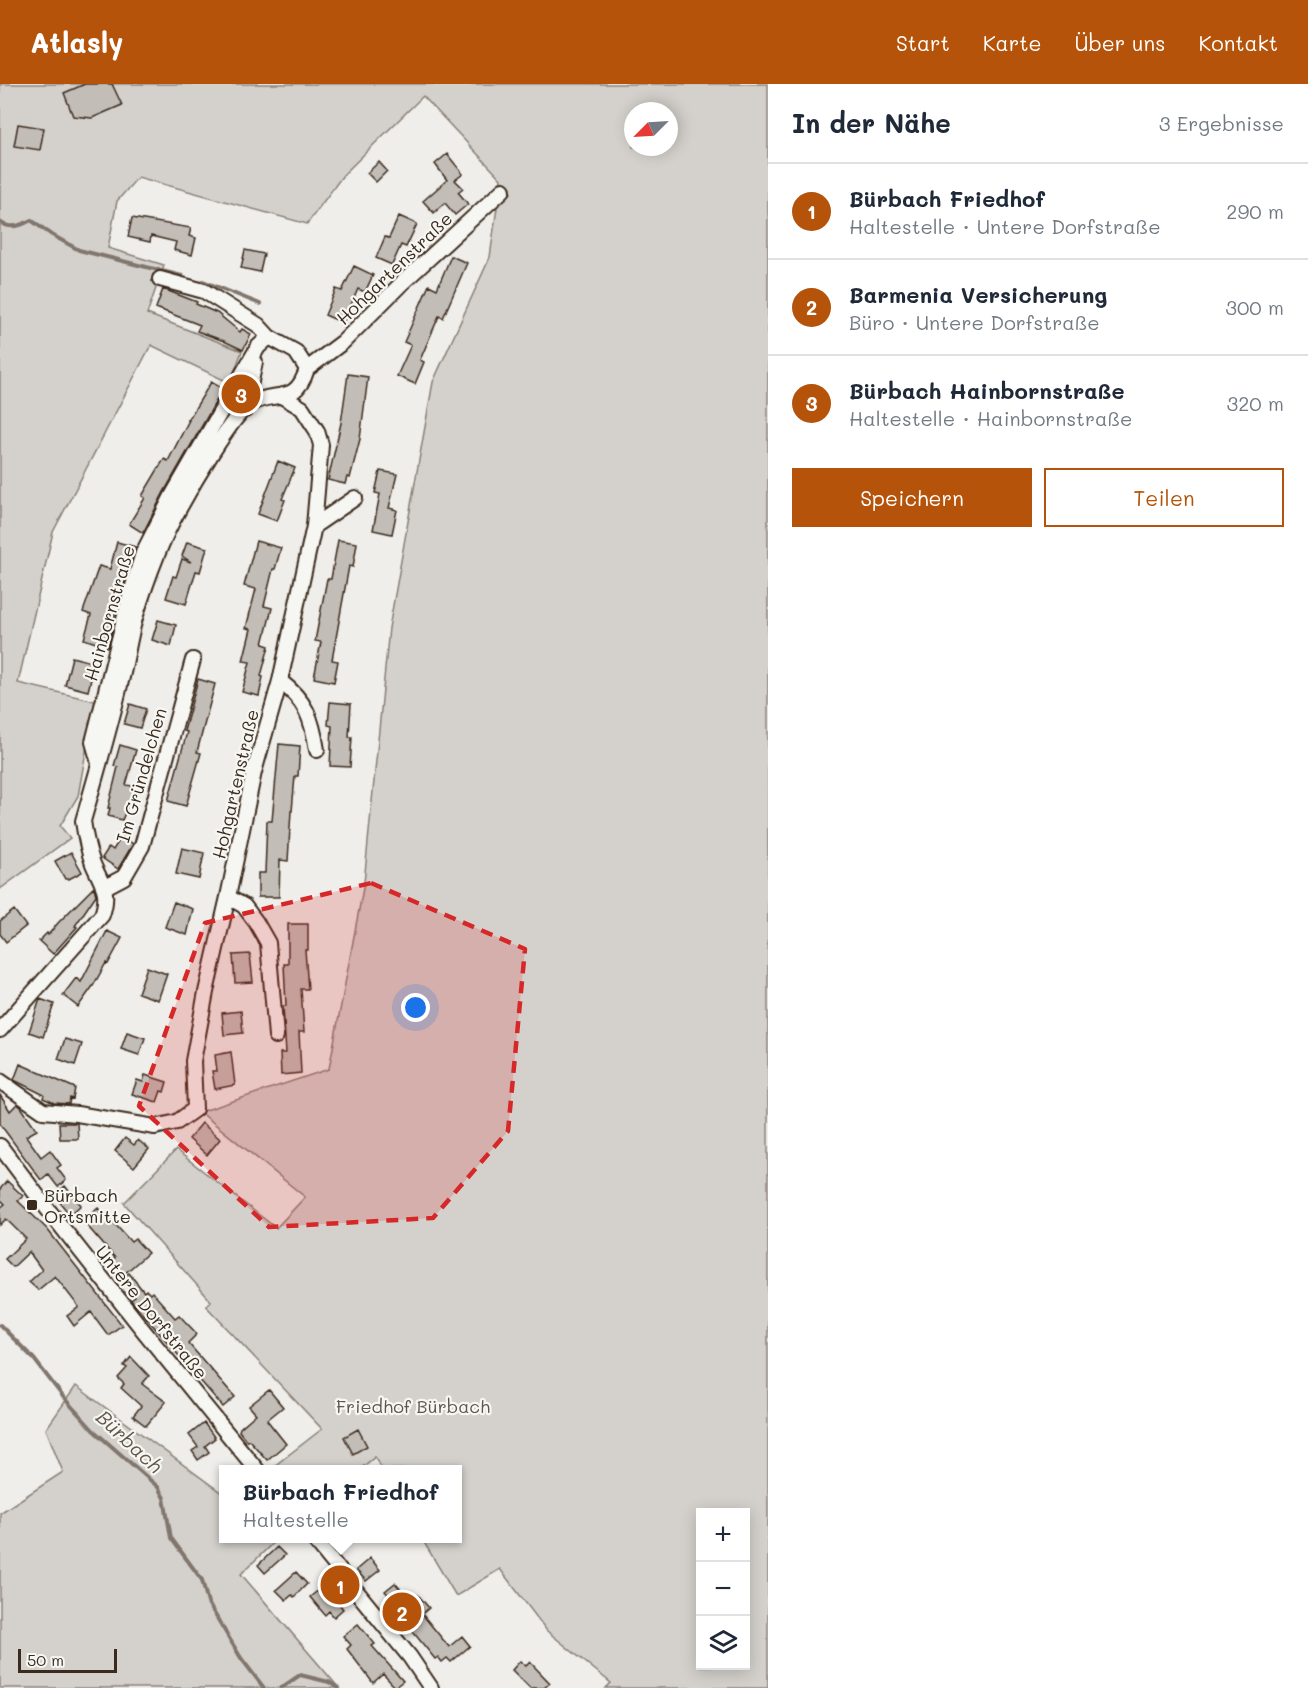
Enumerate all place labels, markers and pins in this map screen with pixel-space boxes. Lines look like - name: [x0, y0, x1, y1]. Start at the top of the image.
- pin: 3: [222, 372, 260, 416]
- place label: Bürbach Ortsmitte: [44, 1183, 131, 1228]
- marker: Bürbach Ortsmitte: [25, 1198, 39, 1212]
- pin: 1: [320, 1562, 360, 1608]
- pin: 2: [382, 1590, 422, 1634]

